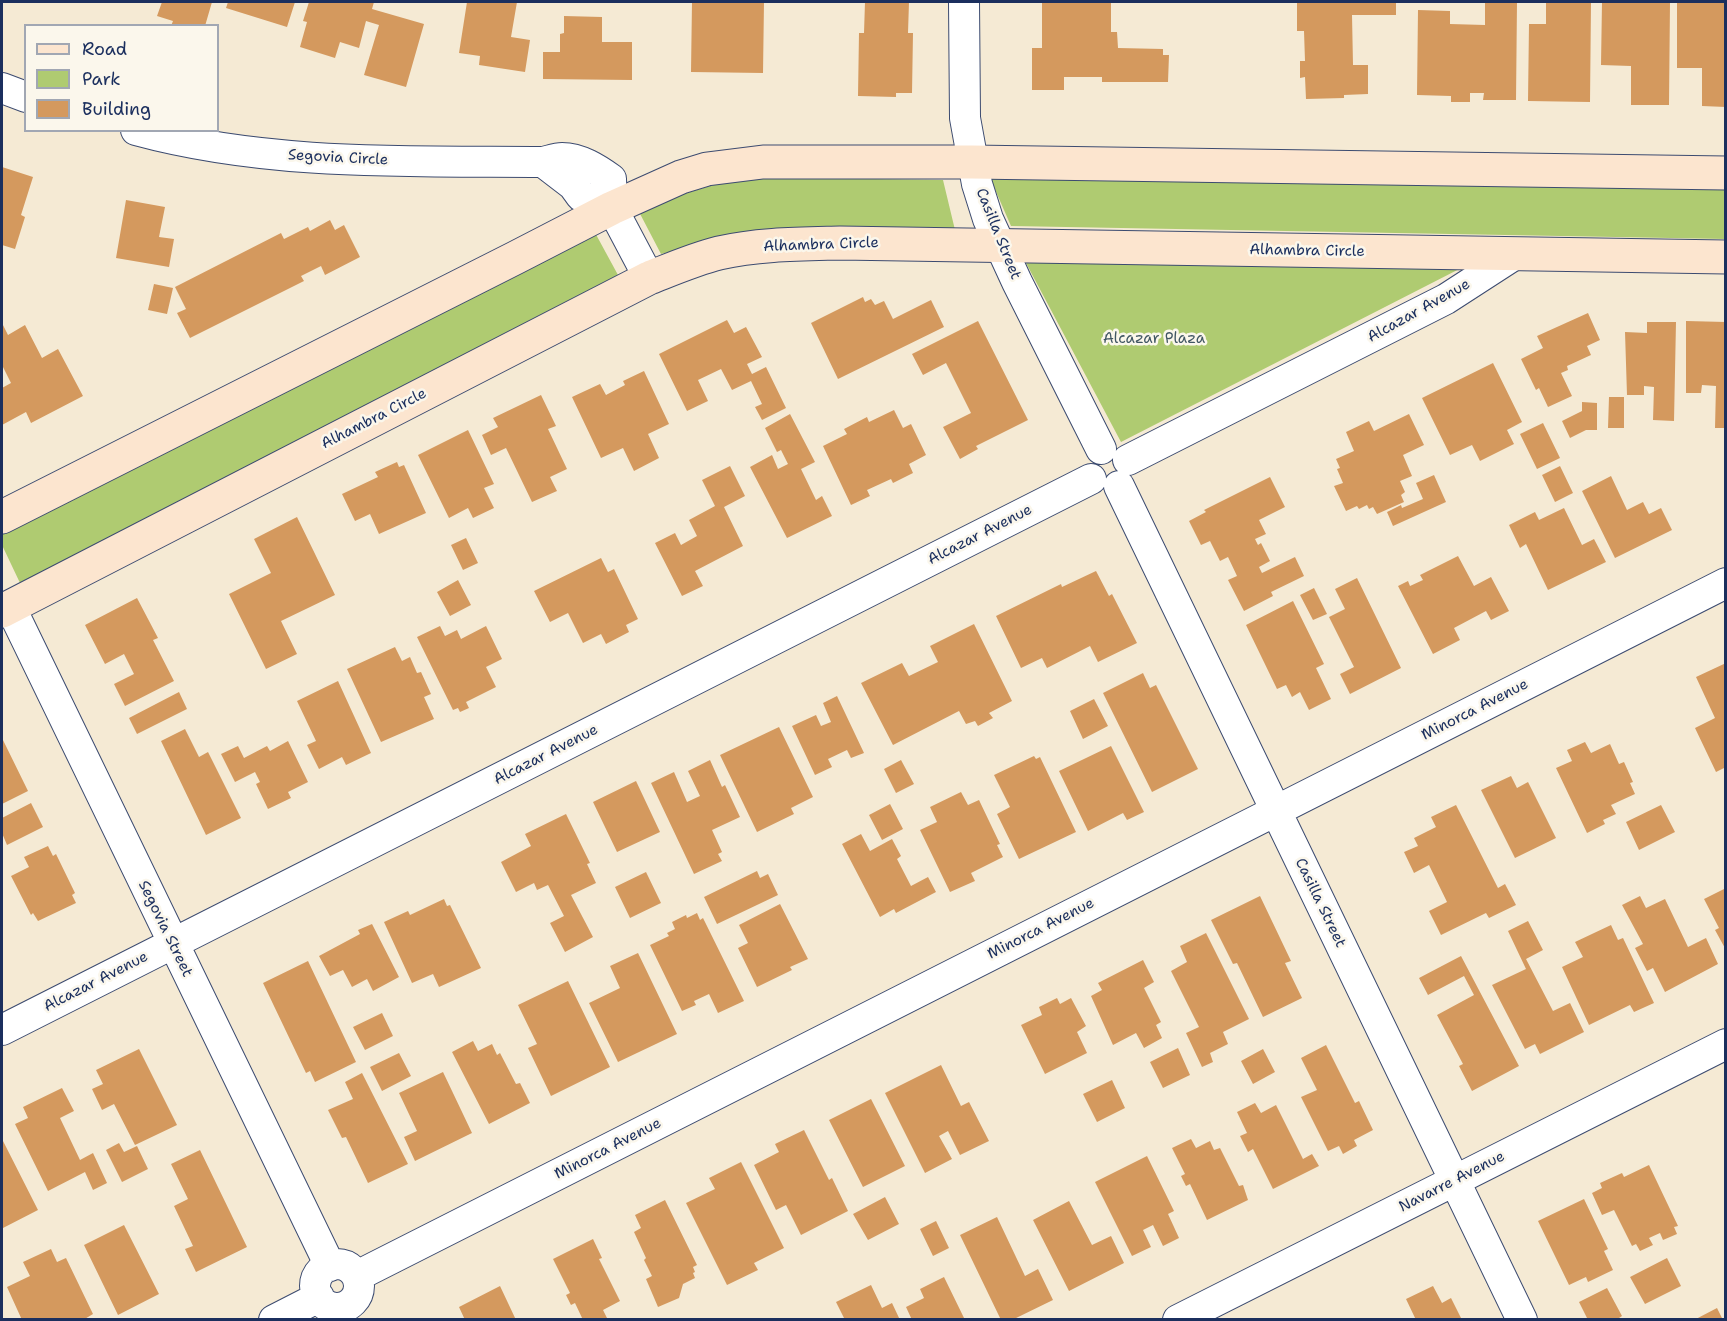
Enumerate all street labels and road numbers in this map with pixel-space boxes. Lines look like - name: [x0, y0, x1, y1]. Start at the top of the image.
- street label: Segovia Circle: [287, 146, 389, 170]
- street label: Casilla Street: [971, 186, 1025, 282]
- street label: Alhambra Circle: [763, 234, 879, 256]
- street label: Alhambra Circle: [1249, 241, 1365, 261]
- street label: Alcazar Avenue: [1365, 275, 1473, 347]
- street label: Alhambra Circle: [318, 385, 430, 453]
- street label: Alcazar Avenue: [925, 501, 1035, 569]
- street label: Minorca Avenue: [1419, 675, 1531, 745]
- street label: Alcazar Avenue: [491, 721, 601, 789]
- street label: Casilla Street: [1291, 855, 1349, 951]
- street label: Segovia Street: [134, 878, 196, 980]
- street label: Minorca Avenue: [985, 894, 1097, 964]
- street label: Alcazar Avenue: [41, 948, 151, 1016]
- street label: Minorca Avenue: [552, 1114, 664, 1184]
- street label: Navarre Avenue: [1396, 1148, 1508, 1216]

